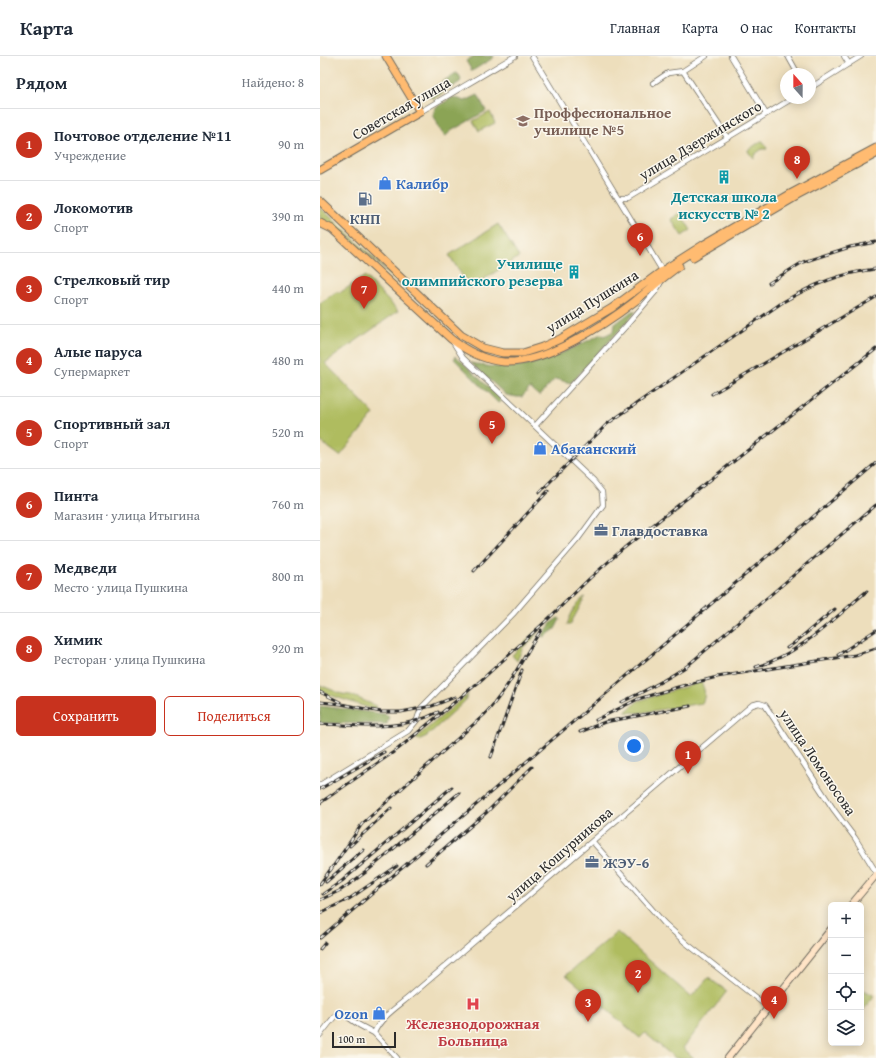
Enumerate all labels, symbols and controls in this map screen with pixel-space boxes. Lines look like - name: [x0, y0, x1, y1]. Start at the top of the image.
- text: Карта: [20, 14, 73, 42]
- text: Главная: [610, 18, 660, 38]
- text: Карта: [682, 18, 718, 38]
- text: О нас: [740, 18, 773, 38]
- text: Контакты: [795, 18, 856, 38]
- north arrow: [780, 68, 816, 104]
- text: Рядом: [16, 70, 67, 95]
- street label: Советская улица: [348, 71, 455, 145]
- text: Найдено: 8: [242, 73, 304, 92]
- street label: улица Дзержинского: [634, 95, 766, 186]
- place label: Проффесиональное училище №5: [533, 102, 671, 140]
- school or university icon: Проффесиональное училище №5: [515, 113, 531, 129]
- text: Почтовое отделение №11: [54, 125, 232, 146]
- text: 1: [26, 135, 32, 154]
- text: 90 m: [278, 135, 304, 154]
- text: Учреждение: [54, 146, 126, 165]
- pin: 8: [784, 146, 810, 179]
- building icon: Детская школа искусств № 2: [716, 169, 732, 185]
- place label: Калибр: [396, 173, 449, 194]
- shop icon: Калибр: [377, 175, 393, 191]
- place label: Детская школа искусств № 2: [670, 186, 777, 224]
- fuel station icon: КНП: [357, 191, 373, 207]
- text: Локомотив: [54, 197, 133, 218]
- text: 2: [26, 207, 32, 226]
- text: 390 m: [272, 207, 304, 226]
- place label: КНП: [350, 208, 380, 229]
- text: Спорт: [54, 218, 88, 237]
- pin: 6: [627, 223, 653, 256]
- place label: Училище олимпийского резерва: [402, 253, 563, 291]
- street label: улица Пушкина: [541, 264, 643, 338]
- building icon: Училище олимпийского резерва: [566, 264, 582, 280]
- text: Стрелковый тир: [54, 269, 170, 290]
- pin: 7: [351, 276, 377, 309]
- text: 3: [26, 279, 32, 298]
- text: 440 m: [272, 279, 304, 298]
- text: Спорт: [54, 290, 88, 309]
- text: Алые паруса: [54, 341, 142, 362]
- text: 4: [26, 351, 32, 370]
- text: 480 m: [272, 351, 304, 370]
- text: Супермаркет: [54, 362, 130, 381]
- pin: 5: [479, 411, 505, 444]
- text: Спортивный зал: [54, 413, 170, 434]
- text: 5: [26, 423, 32, 442]
- text: 520 m: [272, 423, 304, 442]
- text: Спорт: [54, 434, 88, 453]
- place label: Абаканский: [551, 438, 637, 459]
- shop icon: Абаканский: [532, 440, 548, 456]
- text: Пинта: [54, 485, 98, 506]
- text: 6: [26, 495, 32, 514]
- text: 760 m: [272, 495, 304, 514]
- text: Магазин · улица Итыгина: [54, 506, 200, 525]
- place label: Главдоставка: [612, 520, 708, 541]
- office icon: Главдоставка: [593, 522, 609, 538]
- text: Медведи: [54, 557, 117, 578]
- text: 7: [26, 567, 32, 586]
- text: 800 m: [272, 567, 304, 586]
- text: Место · улица Пушкина: [54, 578, 188, 597]
- text: Химик: [54, 629, 102, 650]
- text: 8: [26, 639, 32, 658]
- text: 920 m: [272, 639, 304, 658]
- text: Ресторан · улица Пушкина: [54, 650, 205, 669]
- button: Сохранить: [16, 696, 156, 736]
- button: Поделиться: [164, 696, 304, 736]
- street label: улица Ломоносова: [774, 704, 862, 820]
- your location: [624, 736, 644, 756]
- pin: 1: [675, 741, 701, 774]
- street label: улица Кошурникова: [500, 801, 618, 907]
- place label: ЖЭУ-6: [602, 852, 649, 873]
- office icon: ЖЭУ-6: [584, 854, 600, 870]
- map controls: [828, 902, 864, 1046]
- button: +: [828, 902, 864, 938]
- button: −: [828, 938, 864, 974]
- pin: 2: [625, 960, 651, 993]
- button: locate: [828, 974, 864, 1010]
- pin: 4: [761, 986, 787, 1019]
- pin: 3: [575, 989, 601, 1022]
- hospital icon: Железнодорожная Больница: [465, 996, 481, 1012]
- place label: Ozon: [335, 1003, 368, 1024]
- shop icon: Ozon: [371, 1005, 387, 1021]
- button: layers: [828, 1010, 864, 1046]
- place label: Железнодорожная Больница: [406, 1013, 539, 1051]
- scale bar: [332, 1030, 396, 1049]
- text: 100 m: [338, 1031, 365, 1047]

